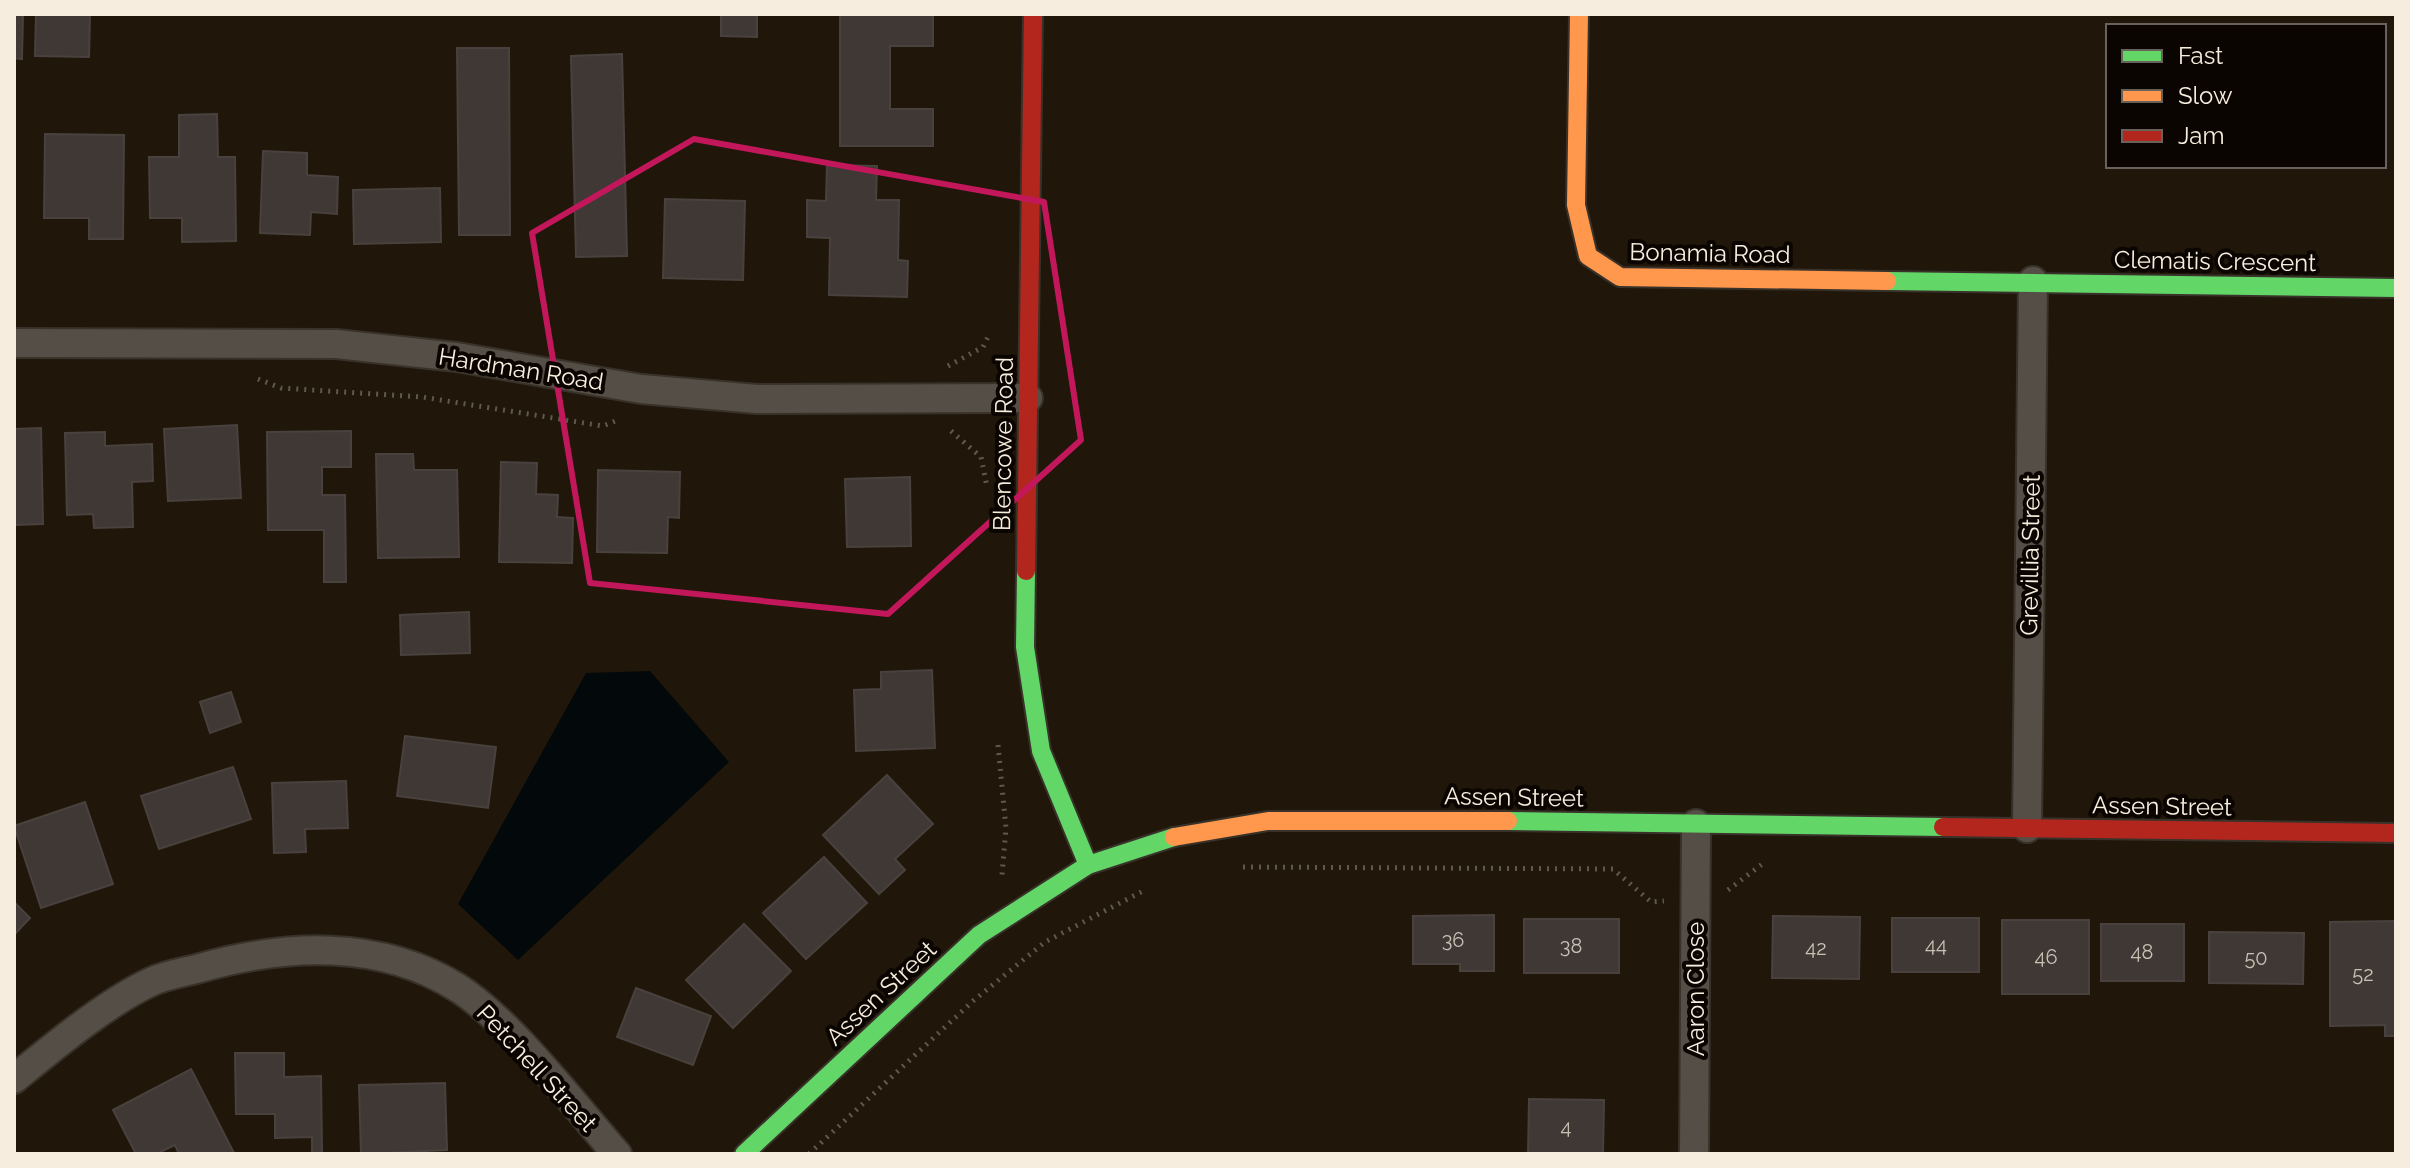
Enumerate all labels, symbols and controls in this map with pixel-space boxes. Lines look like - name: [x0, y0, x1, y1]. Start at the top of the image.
- legend: [2106, 24, 2386, 168]
- text: Fast: [2178, 41, 2223, 70]
- text: Slow: [2178, 81, 2233, 110]
- text: Jam: [2178, 121, 2224, 150]
- street label: Bonamia Road: [1629, 237, 1791, 269]
- street label: Clematis Crescent: [2114, 245, 2316, 277]
- street label: Hardman Road: [436, 342, 606, 396]
- street label: Blencowe Road: [987, 357, 1019, 531]
- street label: Grevillia Street: [2014, 474, 2046, 636]
- street label: Assen Street: [1444, 781, 1584, 813]
- street label: Assen Street: [2092, 790, 2232, 822]
- street label: Aaron Close: [1681, 922, 1710, 1056]
- house number: 36: [1442, 928, 1464, 952]
- house number: 44: [1925, 933, 1947, 957]
- house number: 38: [1560, 934, 1582, 958]
- street label: Assen Street: [820, 935, 942, 1051]
- house number: 42: [1805, 936, 1827, 960]
- house number: 48: [2131, 940, 2153, 964]
- house number: 46: [2035, 945, 2057, 969]
- house number: 50: [2244, 946, 2268, 970]
- house number: 52: [2352, 962, 2374, 986]
- street label: Petchell Street: [471, 999, 603, 1137]
- house number: 4: [1561, 1115, 1572, 1139]

